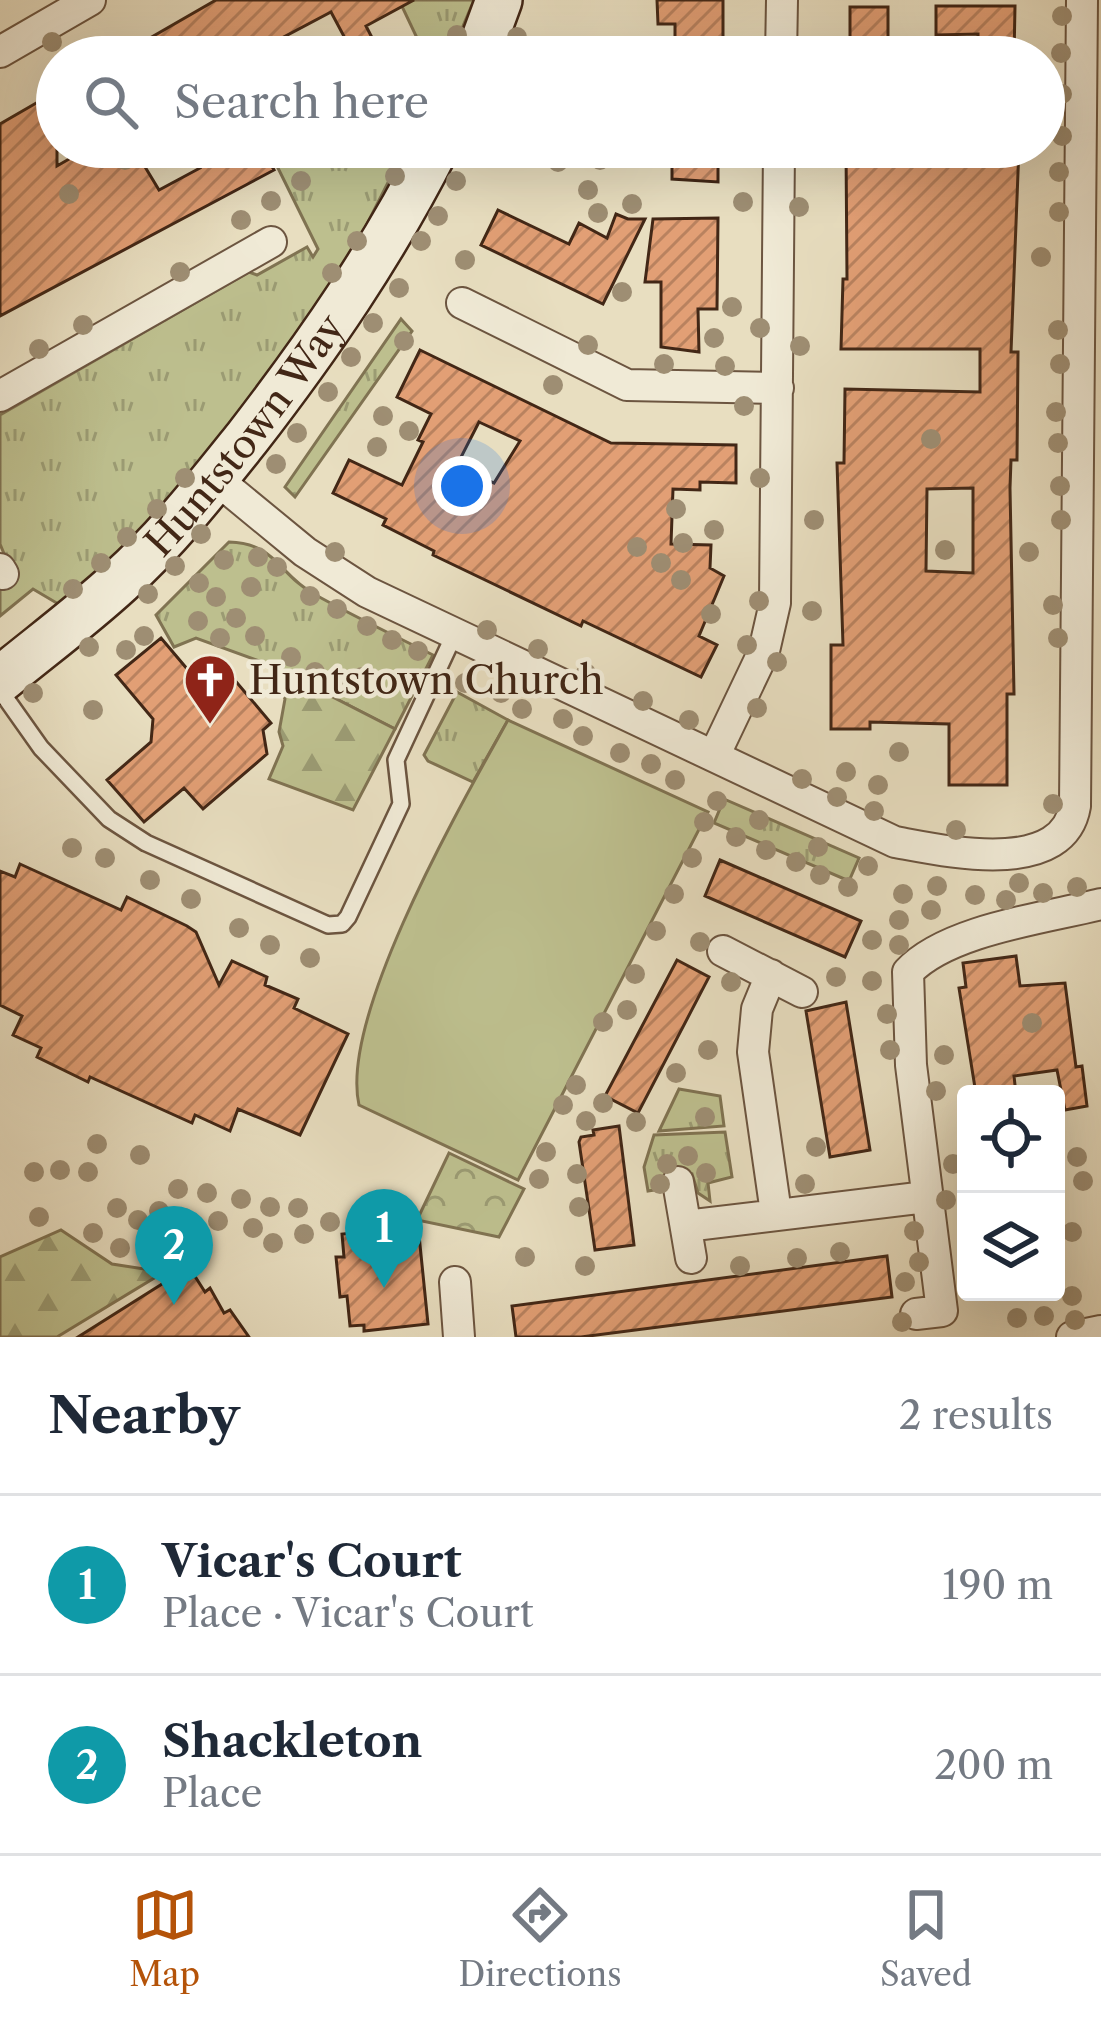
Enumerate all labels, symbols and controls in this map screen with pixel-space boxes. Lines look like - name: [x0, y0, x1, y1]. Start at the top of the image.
- search box: [36, 36, 1065, 168]
- icon: search: [78, 69, 144, 135]
- text: Search here: [174, 74, 429, 130]
- street label: Huntstown Way: [135, 305, 354, 566]
- your location: [432, 456, 492, 516]
- church icon: Huntstown Church: [182, 652, 238, 726]
- place label: Huntstown Church: [249, 656, 604, 704]
- map controls: [957, 1085, 1065, 1301]
- button: locate: [957, 1085, 1065, 1193]
- pin: 1: [345, 1189, 423, 1288]
- button: layers: [957, 1193, 1065, 1301]
- pin: 2: [135, 1206, 213, 1305]
- text: Nearby: [48, 1384, 240, 1446]
- text: 2 results: [899, 1391, 1053, 1439]
- text: Vicar's Court: [162, 1533, 462, 1589]
- text: 1: [78, 1561, 96, 1609]
- text: 190 m: [942, 1561, 1053, 1609]
- text: Place · Vicar's Court: [162, 1589, 534, 1637]
- text: Shackleton: [162, 1713, 422, 1769]
- text: 2: [75, 1741, 99, 1789]
- text: 200 m: [934, 1741, 1053, 1789]
- text: Place: [162, 1769, 262, 1817]
- tab: Map: [129, 1882, 200, 1995]
- tab: Directions: [459, 1882, 622, 1995]
- tab: Saved: [880, 1882, 972, 1995]

